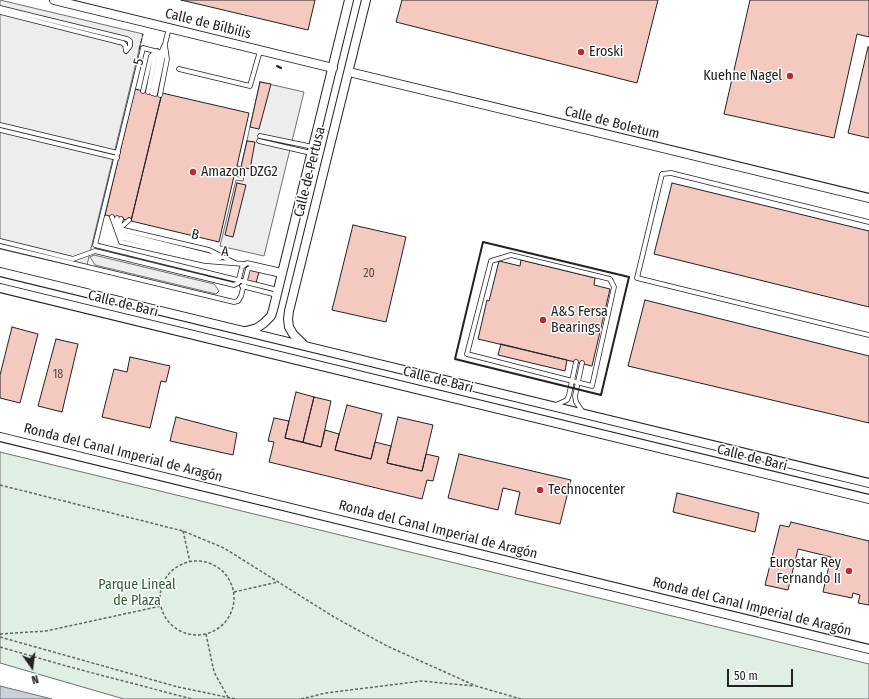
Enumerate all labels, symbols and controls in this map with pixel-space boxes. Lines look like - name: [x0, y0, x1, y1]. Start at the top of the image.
- street label: Calle de Bílbilis: [163, 5, 253, 43]
- place label: Eroski: [589, 44, 623, 60]
- marker: Eroski: [576, 47, 586, 57]
- street label: 5: [130, 57, 148, 67]
- place label: Kuehne Nagel: [703, 68, 782, 84]
- marker: Kuehne Nagel: [785, 71, 795, 81]
- street label: Calle de Boletum: [563, 103, 661, 143]
- street label: Calle de Pertusa: [291, 125, 329, 219]
- place label: Amazon DZG2: [201, 164, 278, 180]
- marker: Amazon DZG2: [188, 167, 198, 177]
- street label: B: [189, 226, 201, 244]
- street label: A: [221, 243, 229, 261]
- house number: 20: [363, 267, 375, 281]
- street label: Calle de Bari: [86, 287, 160, 321]
- place label: A&S Fersa Bearings: [551, 304, 608, 336]
- marker: A&S Fersa Bearings: [538, 315, 548, 325]
- street label: Calle de Bari: [401, 363, 475, 397]
- house number: 18: [53, 368, 63, 382]
- street label: Ronda del Canal Imperial de Aragón: [22, 420, 224, 486]
- street label: Calle de Bari: [715, 441, 789, 475]
- place label: Technocenter: [548, 482, 625, 498]
- marker: Technocenter: [535, 485, 545, 495]
- street label: Ronda del Canal Imperial de Aragón: [337, 497, 539, 563]
- place label: Eurostar Rey Fernando II: [769, 555, 841, 588]
- marker: Eurostar Rey Fernando II: [844, 566, 854, 576]
- street label: Ronda del Canal Imperial de Aragón: [651, 574, 853, 640]
- park label: Parque Lineal de Plaza: [98, 577, 176, 610]
- north arrow: [12, 647, 52, 687]
- scale bar: [729, 661, 795, 687]
- text: 50 m: [734, 669, 758, 683]
- text: N: [30, 672, 40, 686]

